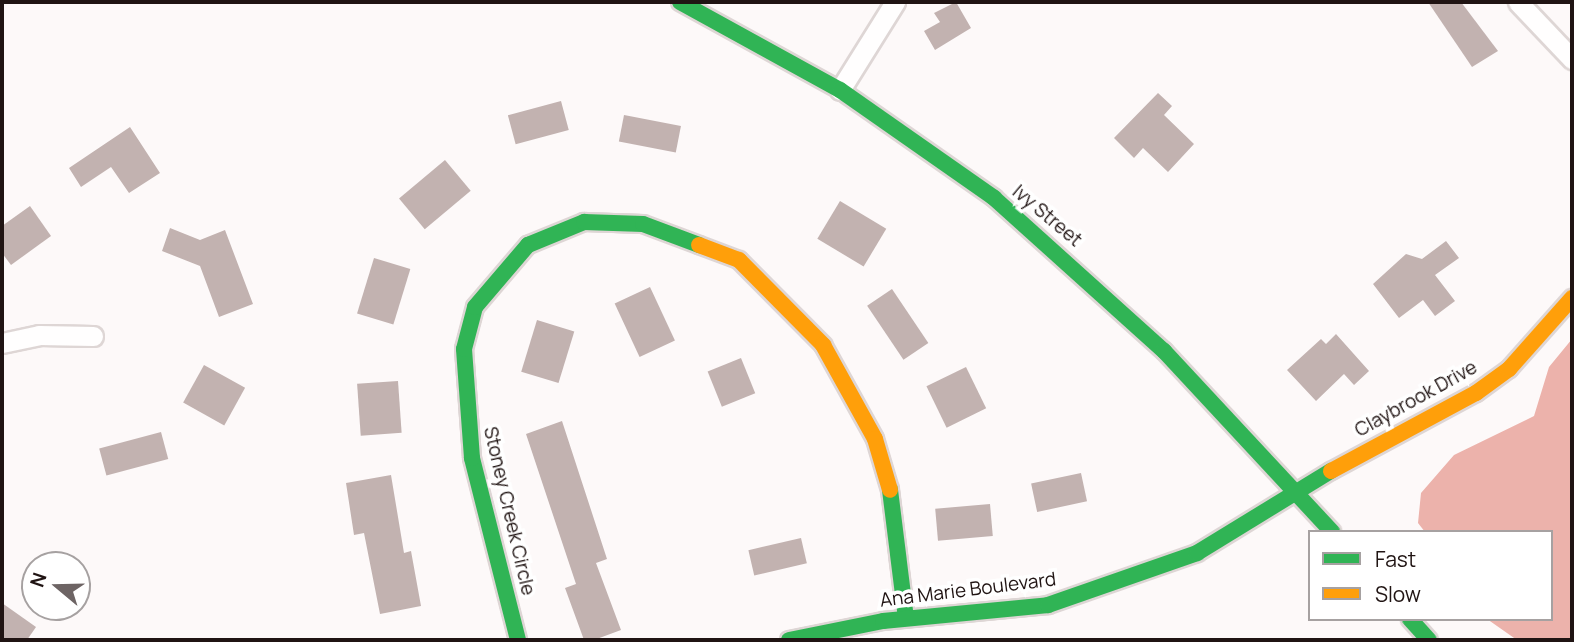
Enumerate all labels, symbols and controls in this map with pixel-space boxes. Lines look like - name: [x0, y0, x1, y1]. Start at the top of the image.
- street label: Ivy Street: [1008, 180, 1086, 252]
- street label: Claybrook Drive: [1351, 356, 1481, 442]
- street label: Stoney Creek Circle: [479, 424, 539, 598]
- legend: [1308, 530, 1553, 621]
- text: Fast: [1375, 545, 1416, 573]
- north arrow: [21, 551, 91, 621]
- street label: Ana Marie Boulevard: [879, 568, 1057, 612]
- text: N: [24, 569, 53, 591]
- text: Slow: [1375, 580, 1421, 608]

